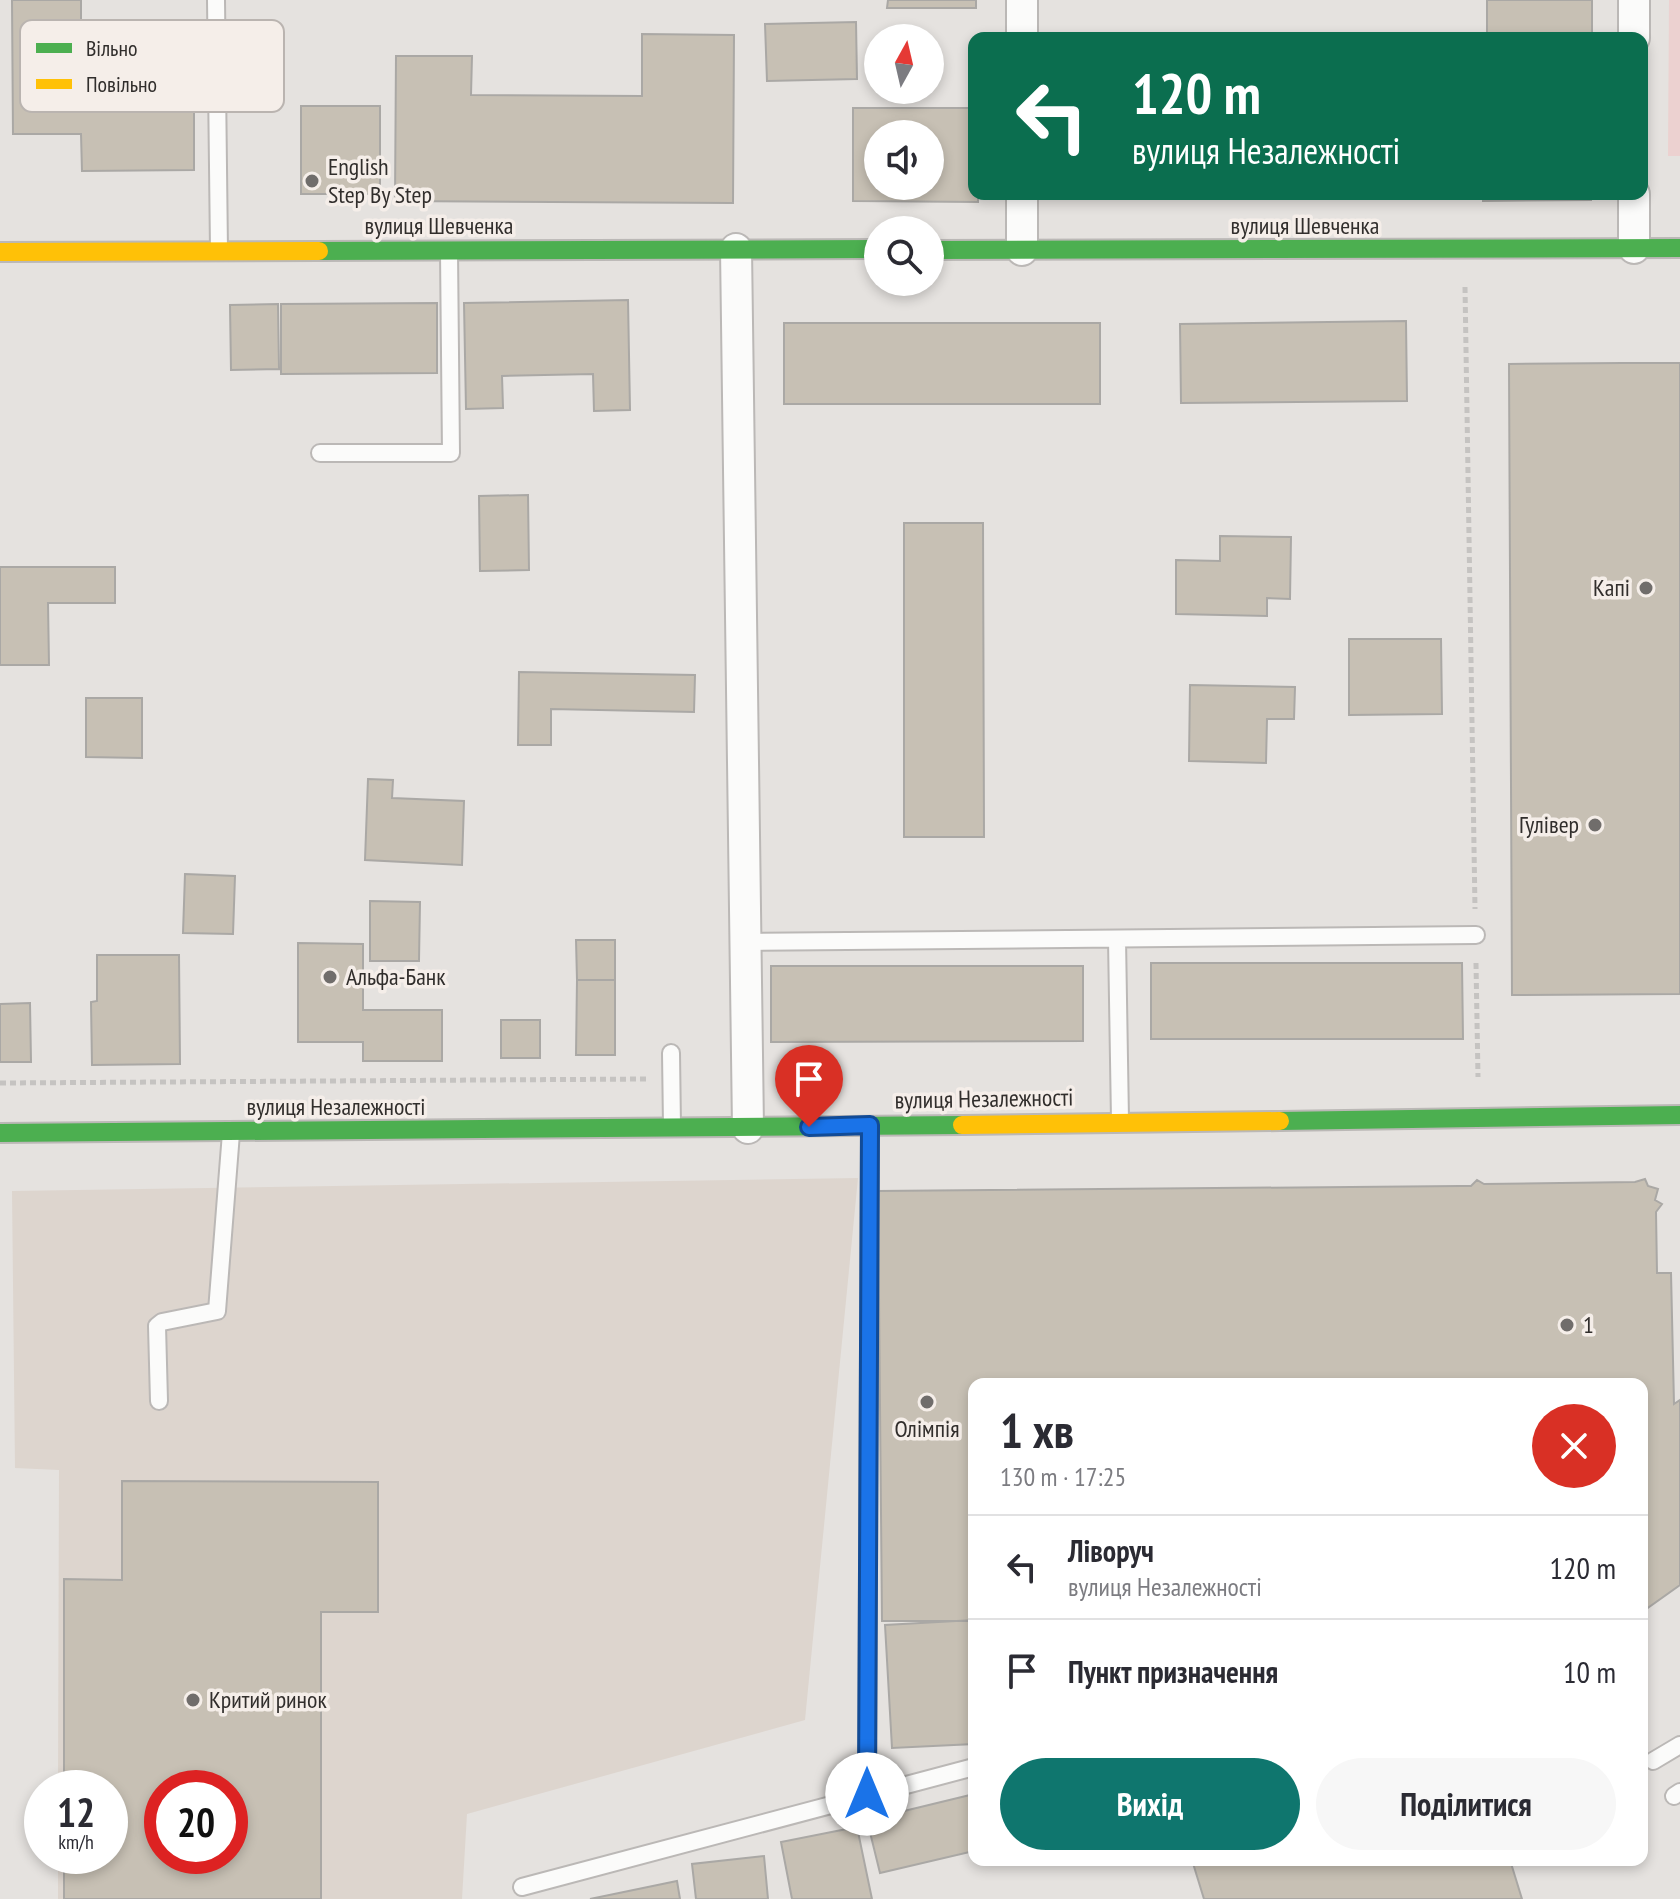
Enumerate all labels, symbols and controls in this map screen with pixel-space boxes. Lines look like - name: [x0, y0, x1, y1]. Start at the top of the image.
- legend: [20, 20, 284, 112]
- north arrow: [864, 24, 944, 104]
- map controls: [864, 24, 944, 296]
- text: Вільно: [86, 34, 137, 62]
- text: 120 m: [1132, 57, 1261, 129]
- icon: left: [1000, 64, 1104, 168]
- text: Повільно: [86, 70, 157, 98]
- button: sound: [864, 120, 944, 200]
- text: вулиця Незалежності: [1132, 127, 1400, 174]
- place label: English Step By Step: [328, 151, 432, 210]
- marker: English Step By Step: [303, 172, 321, 190]
- street label: вулиця Шевченка: [365, 210, 513, 241]
- street label: вулиця Шевченка: [1231, 210, 1379, 241]
- button: search: [864, 216, 944, 296]
- place label: Капі: [1593, 572, 1630, 603]
- marker: Капі: [1637, 579, 1655, 597]
- place label: Гулівер: [1519, 809, 1579, 840]
- marker: Гулівер: [1586, 816, 1604, 834]
- place label: Альфа-Банк: [346, 961, 446, 992]
- marker: Альфа-Банк: [321, 968, 339, 986]
- pin: [775, 1045, 843, 1127]
- icon: arrive: [787, 1057, 831, 1101]
- street label: вулиця Незалежності: [894, 1081, 1074, 1116]
- street label: вулиця Незалежності: [247, 1091, 425, 1122]
- place label: 1: [1583, 1309, 1594, 1340]
- marker: 1: [1558, 1316, 1576, 1334]
- marker: Олімпія: [918, 1393, 936, 1411]
- text: 1 хв: [1000, 1399, 1074, 1461]
- button: close: [1532, 1404, 1616, 1488]
- place label: Олімпія: [895, 1413, 959, 1444]
- text: 130 m · 17:25: [1000, 1460, 1126, 1493]
- text: Ліворуч: [1068, 1531, 1154, 1570]
- icon: left: [1000, 1545, 1044, 1589]
- text: 120 m: [1550, 1548, 1616, 1587]
- text: вулиця Незалежності: [1068, 1570, 1262, 1603]
- icon: arrive: [1000, 1649, 1044, 1693]
- text: Пункт призначення: [1068, 1652, 1278, 1691]
- text: 10 m: [1563, 1652, 1616, 1691]
- place label: Критий ринок: [209, 1684, 327, 1715]
- marker: Критий ринок: [184, 1691, 202, 1709]
- position arrow: [825, 1752, 909, 1836]
- button: Вихід: [1000, 1758, 1300, 1850]
- button: Поділитися: [1316, 1758, 1616, 1850]
- speed limit sign: 20: [144, 1770, 248, 1874]
- text: 12: [57, 1786, 95, 1838]
- text: km/h: [58, 1829, 94, 1855]

